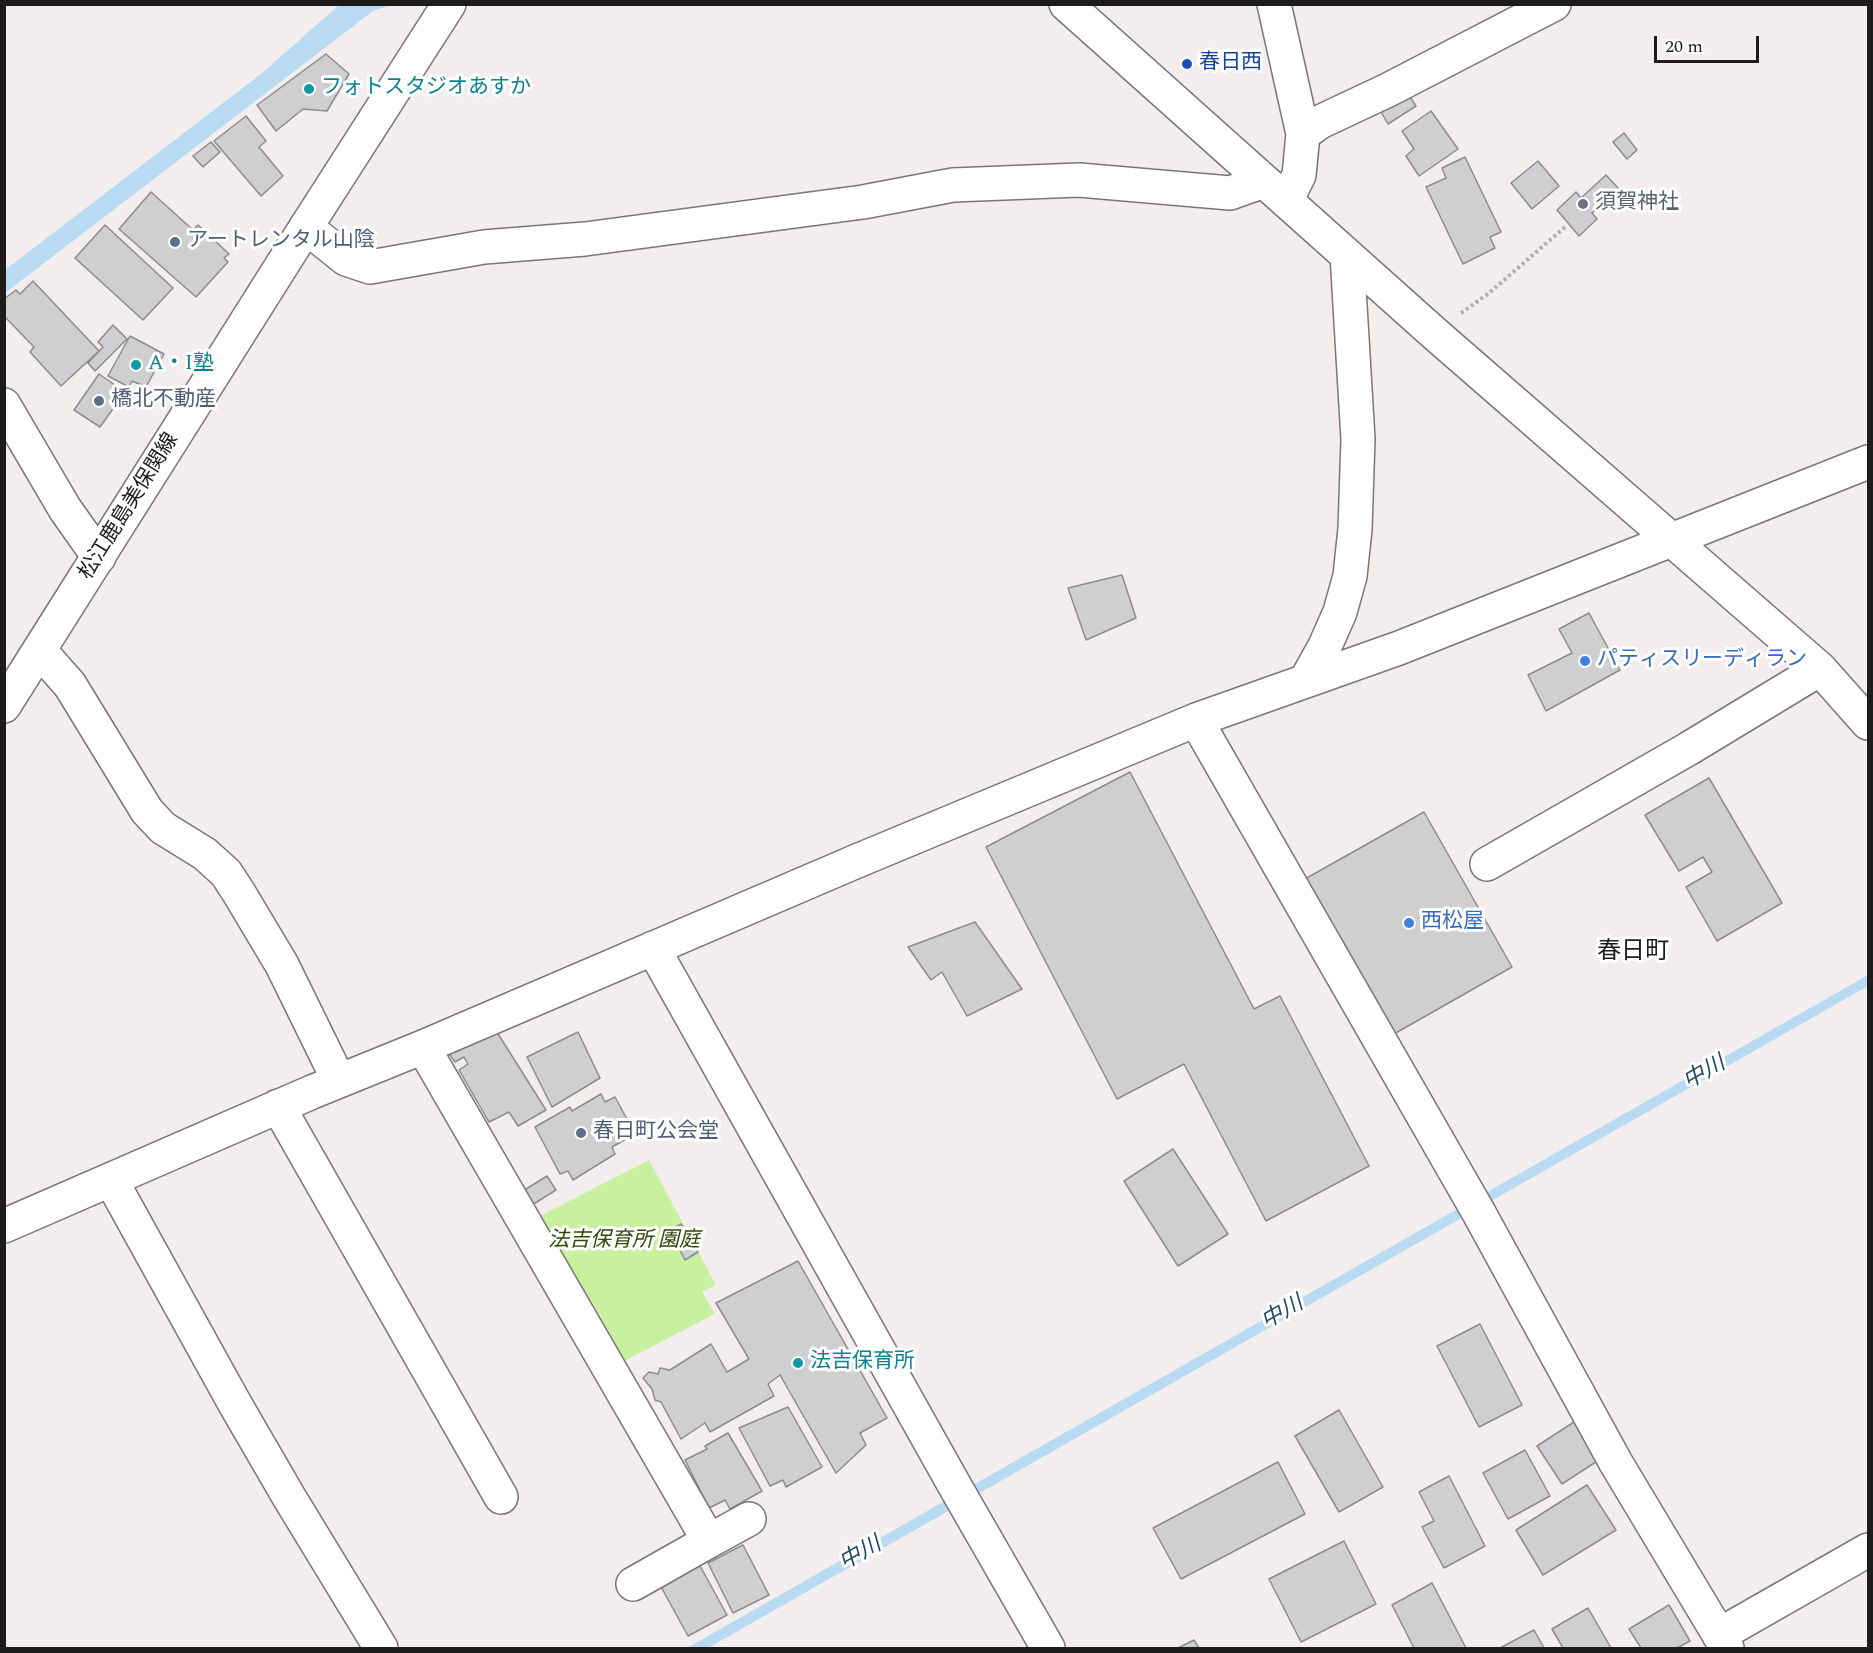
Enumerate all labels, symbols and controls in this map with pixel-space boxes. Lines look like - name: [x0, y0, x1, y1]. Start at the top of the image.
- scale bar: [1657, 24, 1762, 62]
- text: 20 m: [1665, 33, 1703, 60]
- place label: 春日西: [1199, 51, 1262, 77]
- marker: 春日西: [1180, 57, 1194, 71]
- place label: フォトスタジオあすか: [321, 76, 531, 102]
- marker: フォトスタジオあすか: [302, 82, 316, 96]
- place label: 須賀神社: [1595, 191, 1679, 217]
- marker: 須賀神社: [1576, 197, 1590, 211]
- place label: アートレンタル山陰: [187, 229, 375, 255]
- marker: アートレンタル山陰: [168, 235, 182, 249]
- place label: A・I塾: [148, 352, 214, 378]
- marker: A・I塾: [129, 358, 143, 372]
- place label: 橋北不動産: [111, 388, 216, 414]
- marker: 橋北不動産: [92, 394, 106, 408]
- street label: 松江鹿島美保関線: [75, 429, 185, 585]
- place label: パティスリーディラン: [1597, 648, 1807, 674]
- marker: パティスリーディラン: [1578, 654, 1592, 668]
- place label: 西松屋: [1421, 910, 1484, 936]
- marker: 西松屋: [1402, 916, 1416, 930]
- district label: 春日町: [1597, 939, 1669, 967]
- water label: 中川: [1679, 1052, 1731, 1096]
- place label: 春日町公会堂: [593, 1120, 719, 1146]
- marker: 春日町公会堂: [574, 1126, 588, 1140]
- park label: 法吉保育所 園庭: [548, 1229, 700, 1255]
- water label: 中川: [1257, 1292, 1309, 1336]
- place label: 法吉保育所: [810, 1350, 915, 1376]
- marker: 法吉保育所: [791, 1356, 805, 1370]
- water label: 中川: [835, 1533, 887, 1577]

